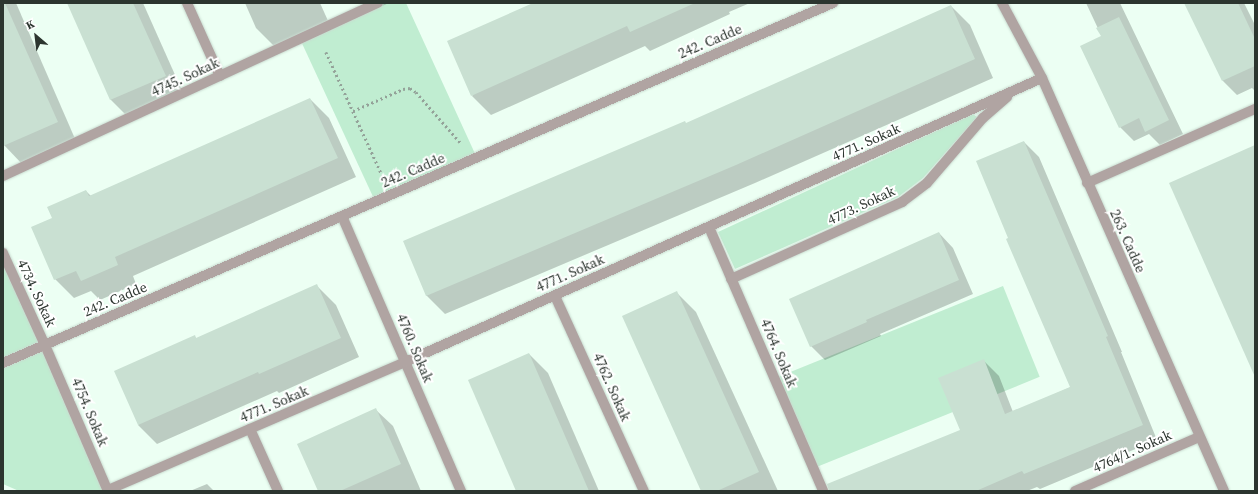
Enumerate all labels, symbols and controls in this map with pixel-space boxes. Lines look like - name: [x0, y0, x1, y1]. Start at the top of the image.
- north arrow: [16, 16, 56, 56]
- text: K: [23, 17, 37, 33]
- street label: 242. Cadde: [676, 20, 744, 62]
- street label: 4745. Sokak: [149, 54, 221, 100]
- street label: 4771. Sokak: [829, 120, 903, 164]
- street label: 242. Cadde: [379, 149, 447, 191]
- street label: 4773. Sokak: [825, 182, 897, 228]
- street label: 263. Cadde: [1107, 207, 1149, 275]
- street label: 4771. Sokak: [533, 251, 607, 295]
- street label: 4734. Sokak: [14, 257, 60, 329]
- street label: 242. Cadde: [81, 278, 149, 320]
- street label: 4760. Sokak: [393, 311, 437, 385]
- street label: 4764. Sokak: [757, 316, 801, 390]
- street label: 4762. Sokak: [590, 350, 634, 424]
- street label: 4754. Sokak: [68, 375, 112, 449]
- street label: 4771. Sokak: [237, 382, 311, 426]
- street label: 4764/1. Sokak: [1090, 426, 1174, 476]

